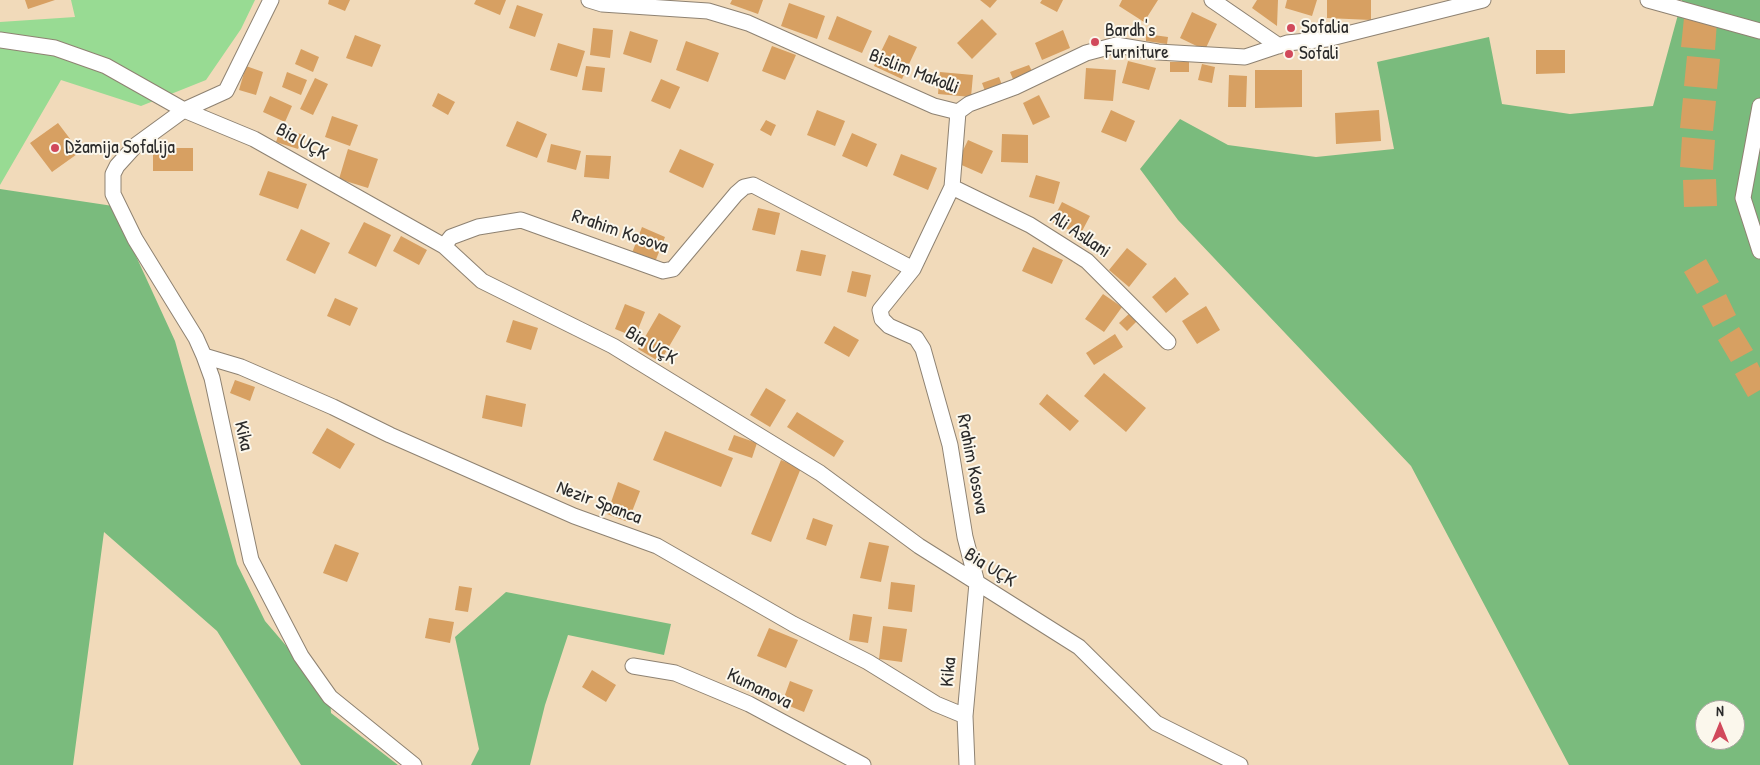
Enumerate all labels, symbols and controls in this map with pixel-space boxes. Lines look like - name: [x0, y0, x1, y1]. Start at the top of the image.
- place label: Sofalia: [1301, 17, 1348, 39]
- place label: Bardh's Furniture: [1105, 20, 1169, 64]
- marker: Sofalia: [1285, 22, 1297, 34]
- marker: Bardh's Furniture: [1089, 36, 1101, 48]
- place label: Sofali: [1299, 43, 1339, 65]
- street label: Bislim Makolli: [866, 44, 962, 100]
- marker: Sofali: [1283, 48, 1295, 60]
- street label: Bia UÇK: [272, 118, 332, 166]
- place label: Džamija Sofalija: [65, 137, 175, 159]
- marker: Džamija Sofalija: [49, 142, 61, 154]
- street label: Rrahim Kosova: [569, 205, 671, 259]
- street label: Ali Asllani: [1045, 207, 1115, 263]
- street label: Bia UÇK: [621, 322, 681, 370]
- street label: Rrahim Kosova: [951, 412, 993, 516]
- street label: Kika: [229, 419, 257, 453]
- street label: Nezir Spanca: [553, 476, 645, 530]
- street label: Bia UÇK: [960, 543, 1020, 593]
- street label: Kika: [936, 656, 962, 688]
- street label: Kumanova: [723, 664, 795, 714]
- north arrow: [1695, 700, 1745, 750]
- text: N: [1716, 701, 1724, 720]

